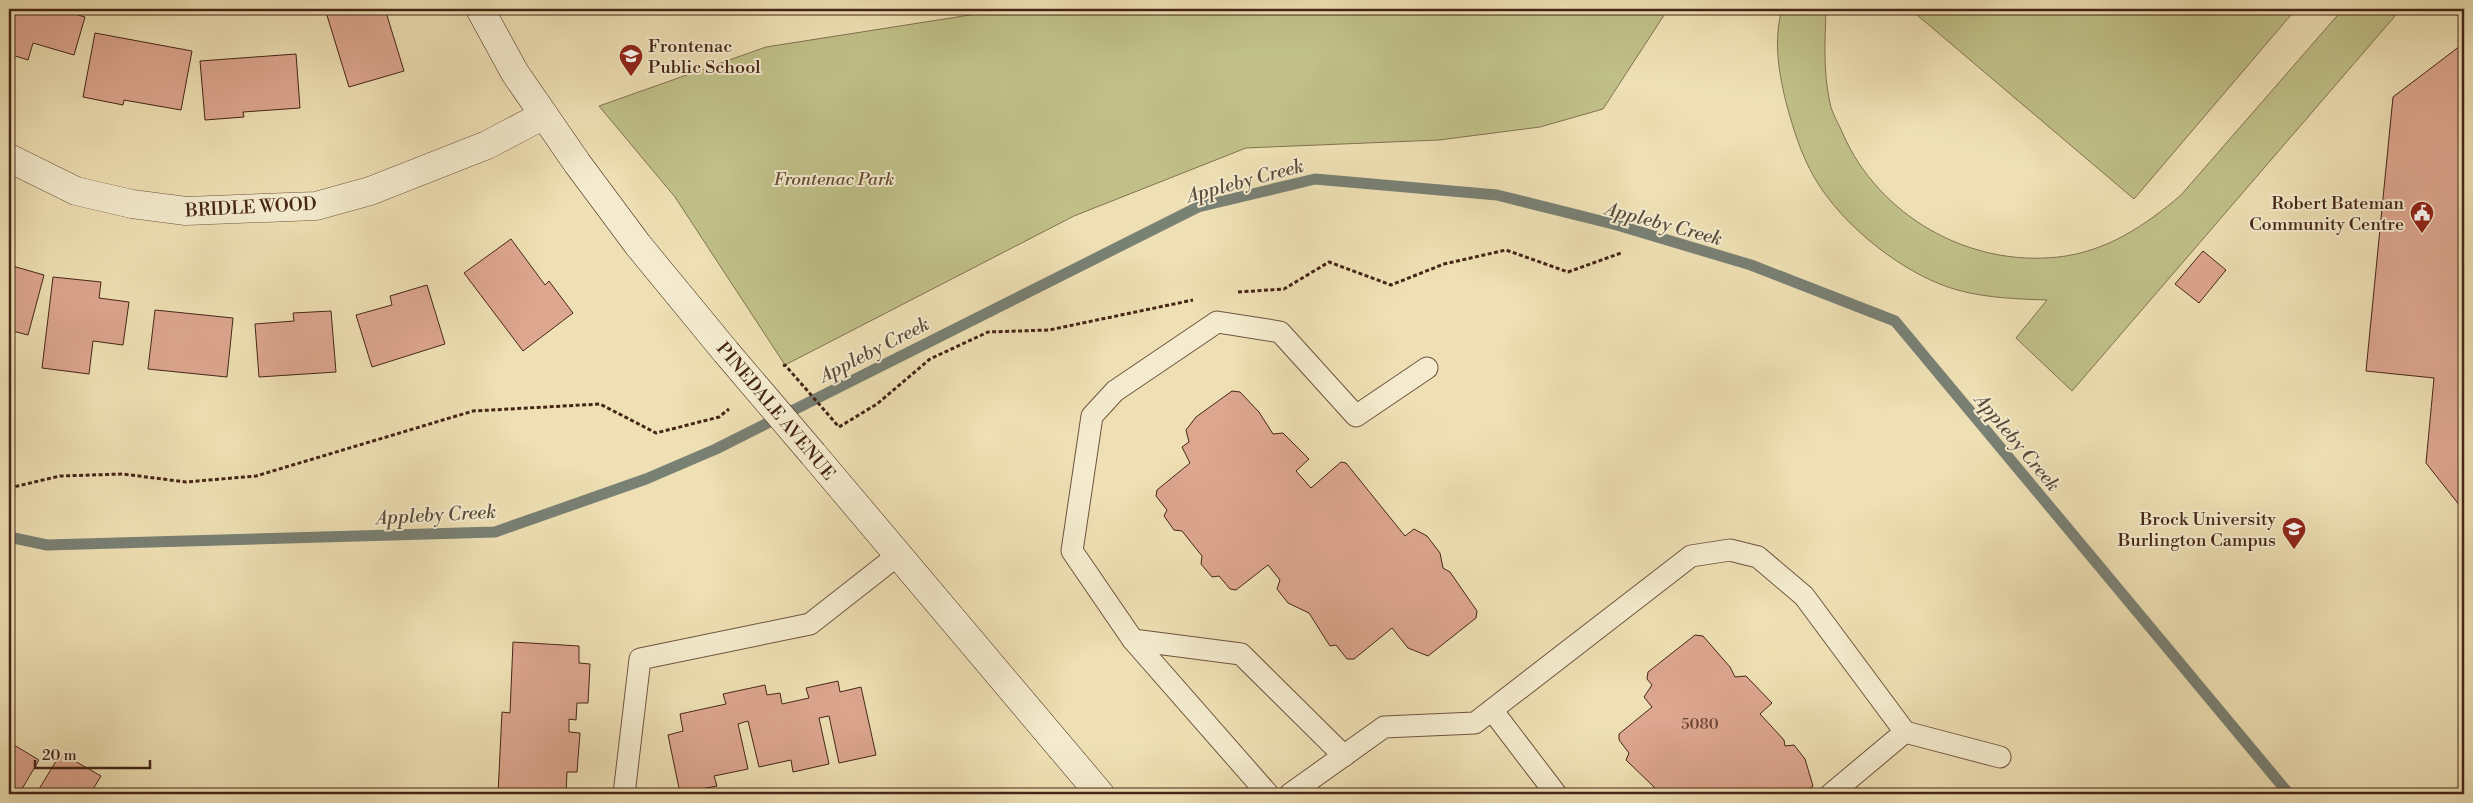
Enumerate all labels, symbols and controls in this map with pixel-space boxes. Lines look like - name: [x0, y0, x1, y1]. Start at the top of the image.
- place label: Frontenac Public School: [648, 35, 761, 79]
- school or university icon: Frontenac Public School: [618, 43, 644, 77]
- water label: Appleby Creek: [1182, 154, 1306, 209]
- park label: Frontenac Park: [773, 168, 895, 191]
- place label: Robert Bateman Community Centre: [2249, 192, 2404, 236]
- street label: BRIDLE WOOD: [184, 193, 317, 222]
- water label: Appleby Creek: [1601, 196, 1725, 251]
- public building icon: Robert Bateman Community Centre: [2409, 200, 2435, 234]
- water label: Appleby Creek: [814, 312, 933, 389]
- street label: PINEDALE AVENUE: [711, 338, 840, 485]
- water label: Appleby Creek: [1968, 387, 2065, 496]
- water label: Appleby Creek: [373, 500, 497, 530]
- place label: Brock University Burlington Campus: [2117, 508, 2276, 552]
- school or university icon: Brock University Burlington Campus: [2281, 516, 2307, 550]
- house number: 5080: [1681, 715, 1719, 734]
- scale bar: [35, 738, 150, 770]
- text: 20 m: [42, 746, 77, 765]

